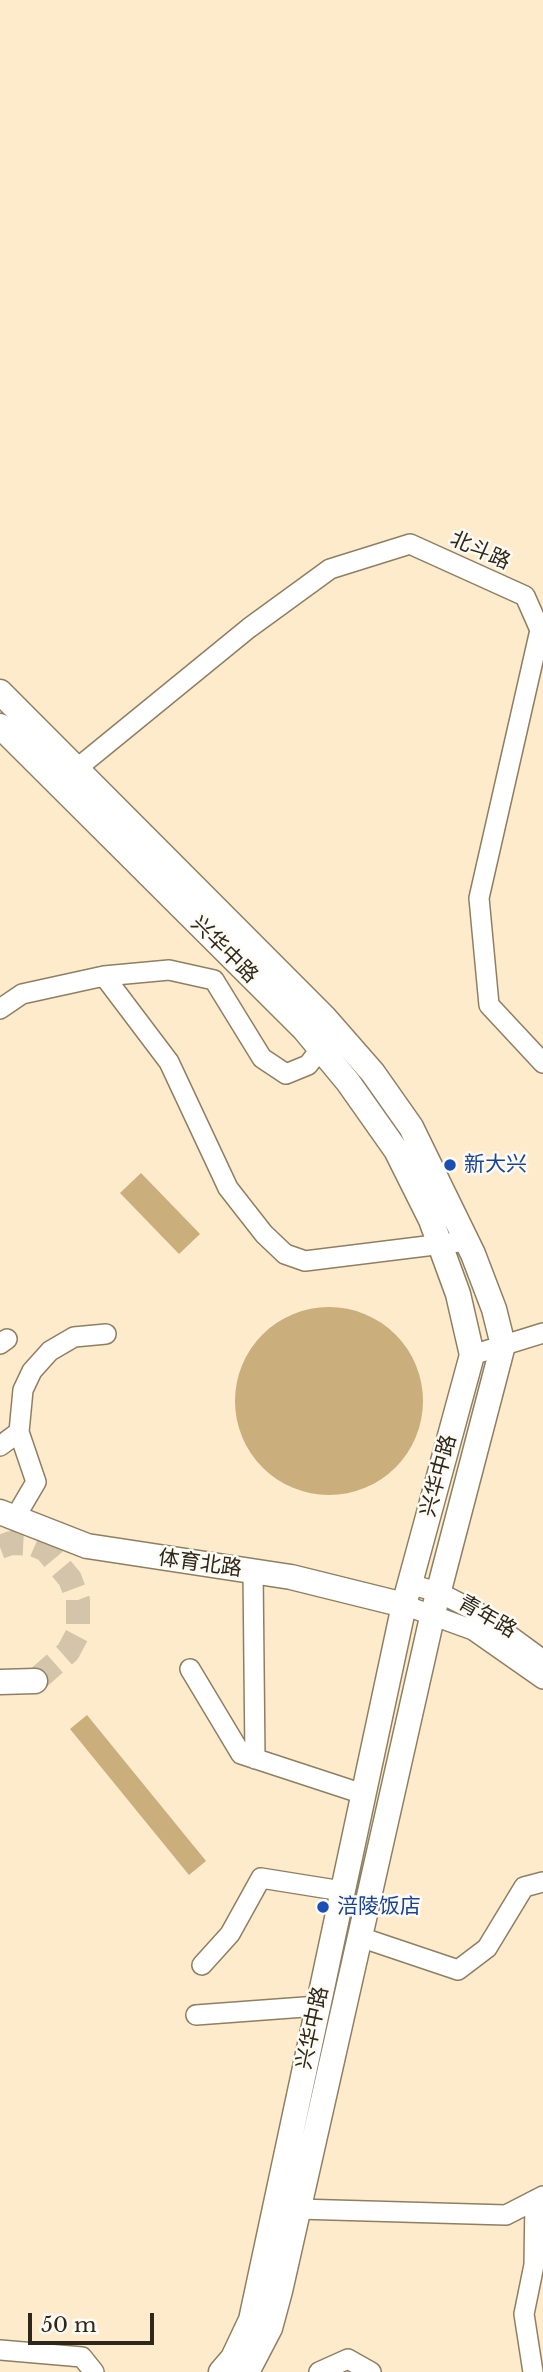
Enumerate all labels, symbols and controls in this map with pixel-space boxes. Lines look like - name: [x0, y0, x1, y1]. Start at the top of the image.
- street label: 北斗路: [446, 527, 514, 575]
- street label: 兴华中路: [185, 911, 263, 989]
- place label: 新大兴: [464, 1152, 527, 1178]
- marker: 新大兴: [442, 1157, 458, 1173]
- street label: 兴华中路: [416, 1432, 462, 1520]
- street label: 体育北路: [157, 1546, 243, 1582]
- street label: 青年路: [453, 1590, 521, 1644]
- place label: 涪陵饭店: [337, 1894, 421, 1920]
- marker: 涪陵饭店: [315, 1899, 331, 1915]
- street label: 兴华中路: [292, 1984, 334, 2072]
- scale bar: [32, 2298, 158, 2342]
- text: 50 m: [41, 2312, 96, 2338]

